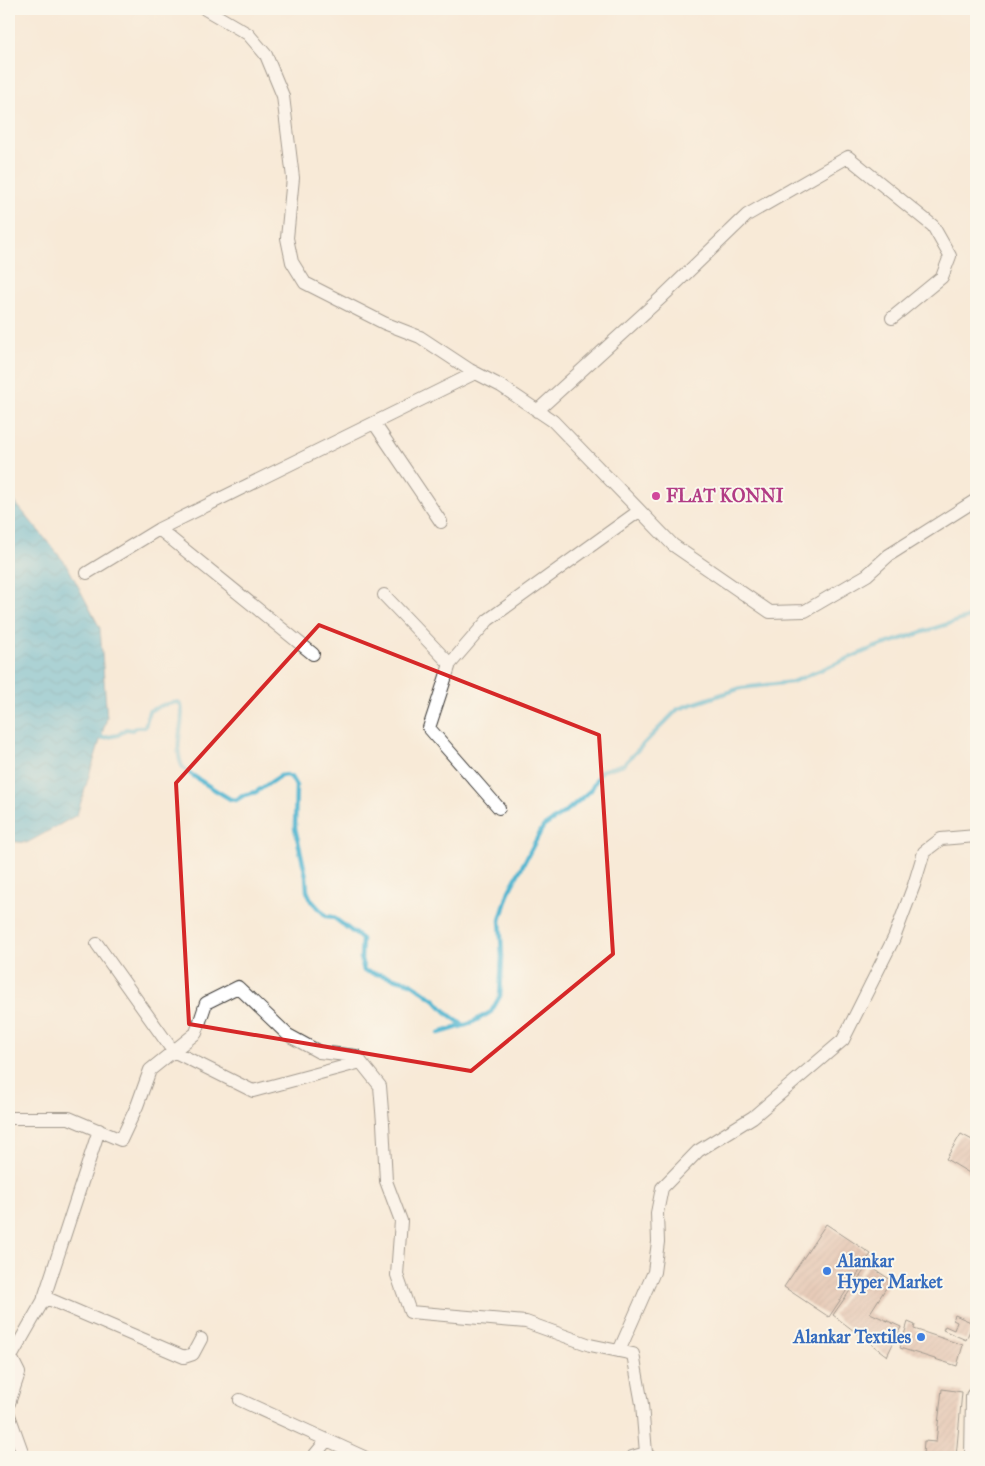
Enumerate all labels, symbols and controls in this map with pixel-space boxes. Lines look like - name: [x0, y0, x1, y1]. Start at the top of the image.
- place label: FLAT KONNI: [666, 485, 784, 507]
- marker: FLAT KONNI: [650, 490, 662, 502]
- place label: Alankar Hyper Market: [836, 1250, 943, 1294]
- marker: Alankar Hyper Market: [821, 1265, 833, 1277]
- place label: Alankar Textiles: [793, 1326, 911, 1348]
- marker: Alankar Textiles: [915, 1331, 927, 1343]

